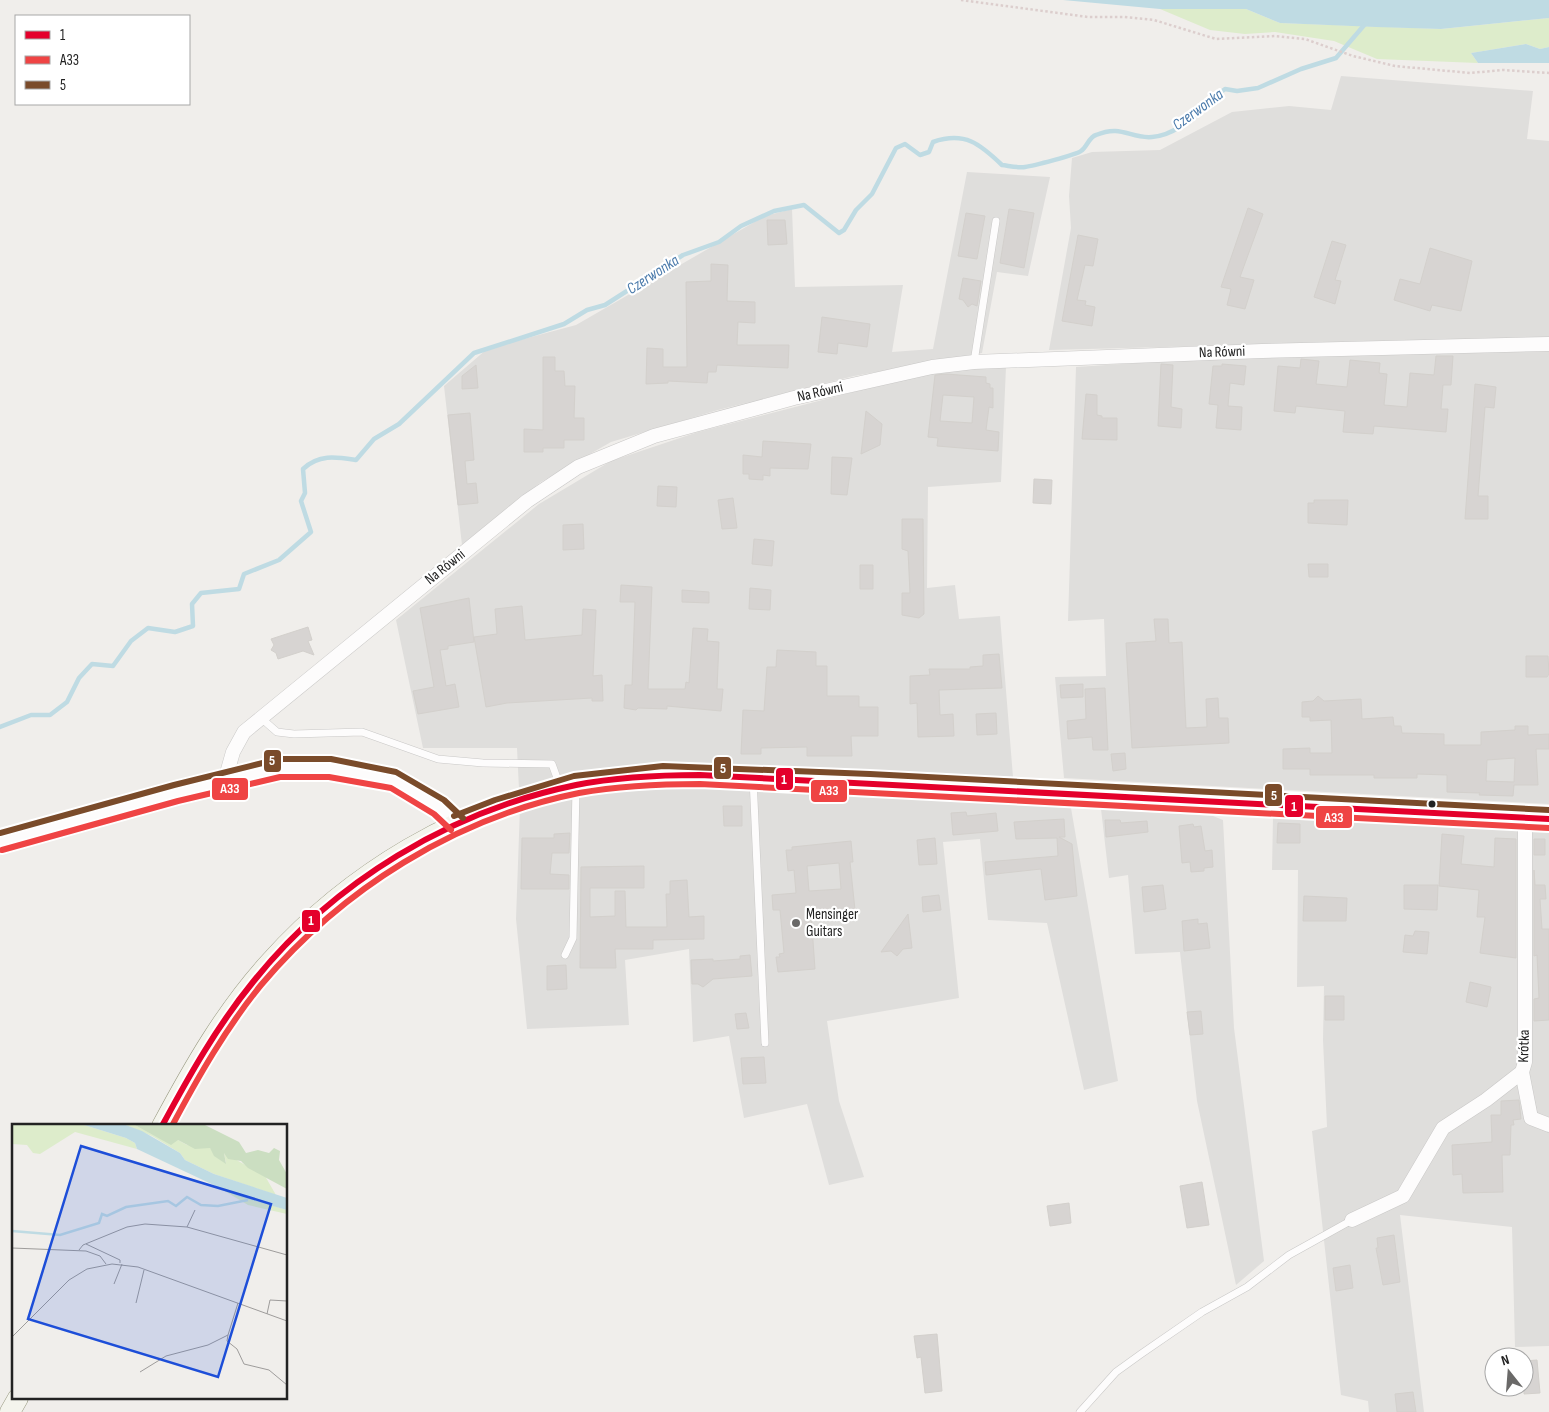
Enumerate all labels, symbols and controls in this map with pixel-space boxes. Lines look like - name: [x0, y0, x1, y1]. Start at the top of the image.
- legend: [15, 15, 190, 105]
- text: 1: [60, 26, 66, 45]
- text: A33: [59, 51, 79, 70]
- text: 5: [60, 76, 66, 95]
- water label: Czerwonka: [1169, 85, 1228, 135]
- water label: Czerwonka: [623, 251, 683, 299]
- street label: Na Równi: [1199, 342, 1246, 362]
- street label: Na Równi: [795, 377, 845, 406]
- street label: Na Równi: [421, 545, 469, 589]
- line badge: 5: [263, 749, 282, 773]
- text: 5: [269, 752, 275, 769]
- line badge: 5: [713, 756, 732, 780]
- text: 5: [720, 760, 726, 777]
- line badge: 1: [775, 767, 794, 791]
- text: 1: [781, 771, 787, 788]
- line badge: A33: [211, 777, 249, 801]
- line badge: A33: [810, 779, 848, 803]
- text: A33: [219, 780, 240, 797]
- text: A33: [818, 782, 839, 799]
- line badge: 5: [1264, 783, 1283, 807]
- text: 5: [1271, 787, 1277, 804]
- line badge: 1: [1284, 794, 1304, 818]
- text: 1: [1291, 798, 1297, 815]
- unlabelled marker: [1427, 799, 1437, 809]
- line badge: A33: [1315, 805, 1353, 829]
- text: A33: [1323, 809, 1344, 826]
- place label: Mensinger Guitars: [806, 905, 859, 941]
- line badge: 1: [301, 909, 321, 933]
- text: 1: [308, 912, 314, 929]
- marker: Mensinger Guitars: [790, 917, 802, 929]
- street label: Krótka: [1514, 1029, 1534, 1063]
- inset map: [12, 1124, 288, 1400]
- north arrow: [1484, 1347, 1534, 1397]
- text: N: [1499, 1351, 1511, 1369]

